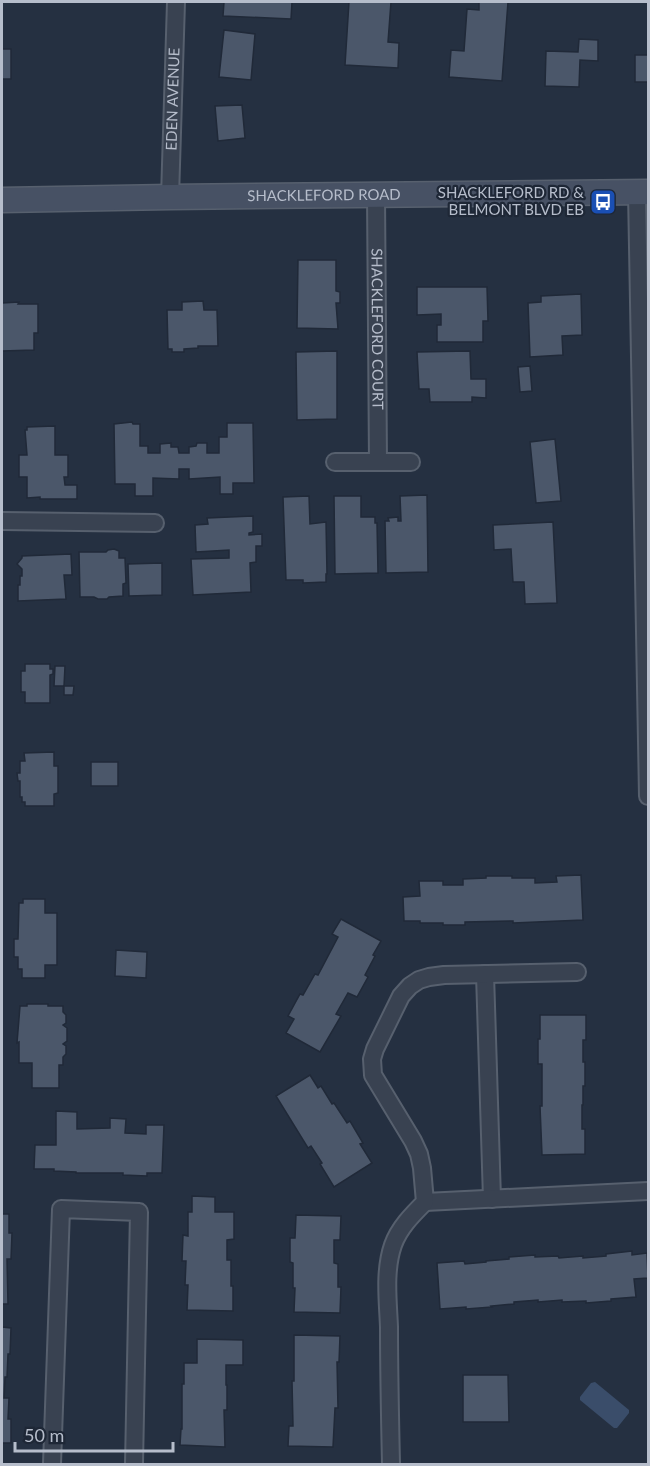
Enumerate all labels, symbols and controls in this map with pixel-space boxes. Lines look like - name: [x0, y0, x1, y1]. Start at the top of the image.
- street label: EDEN AVENUE: [161, 47, 183, 151]
- place label: SHACKLEFORD RD & BELMONT BLVD EB: [438, 183, 584, 218]
- street label: SHACKLEFORD ROAD: [247, 185, 401, 204]
- bus stop icon: SHACKLEFORD RD & BELMONT BLVD EB: [588, 187, 618, 217]
- street label: SHACKLEFORD COURT: [368, 248, 388, 410]
- scale bar: [15, 1415, 172, 1453]
- text: 50 m: [24, 1424, 64, 1446]

